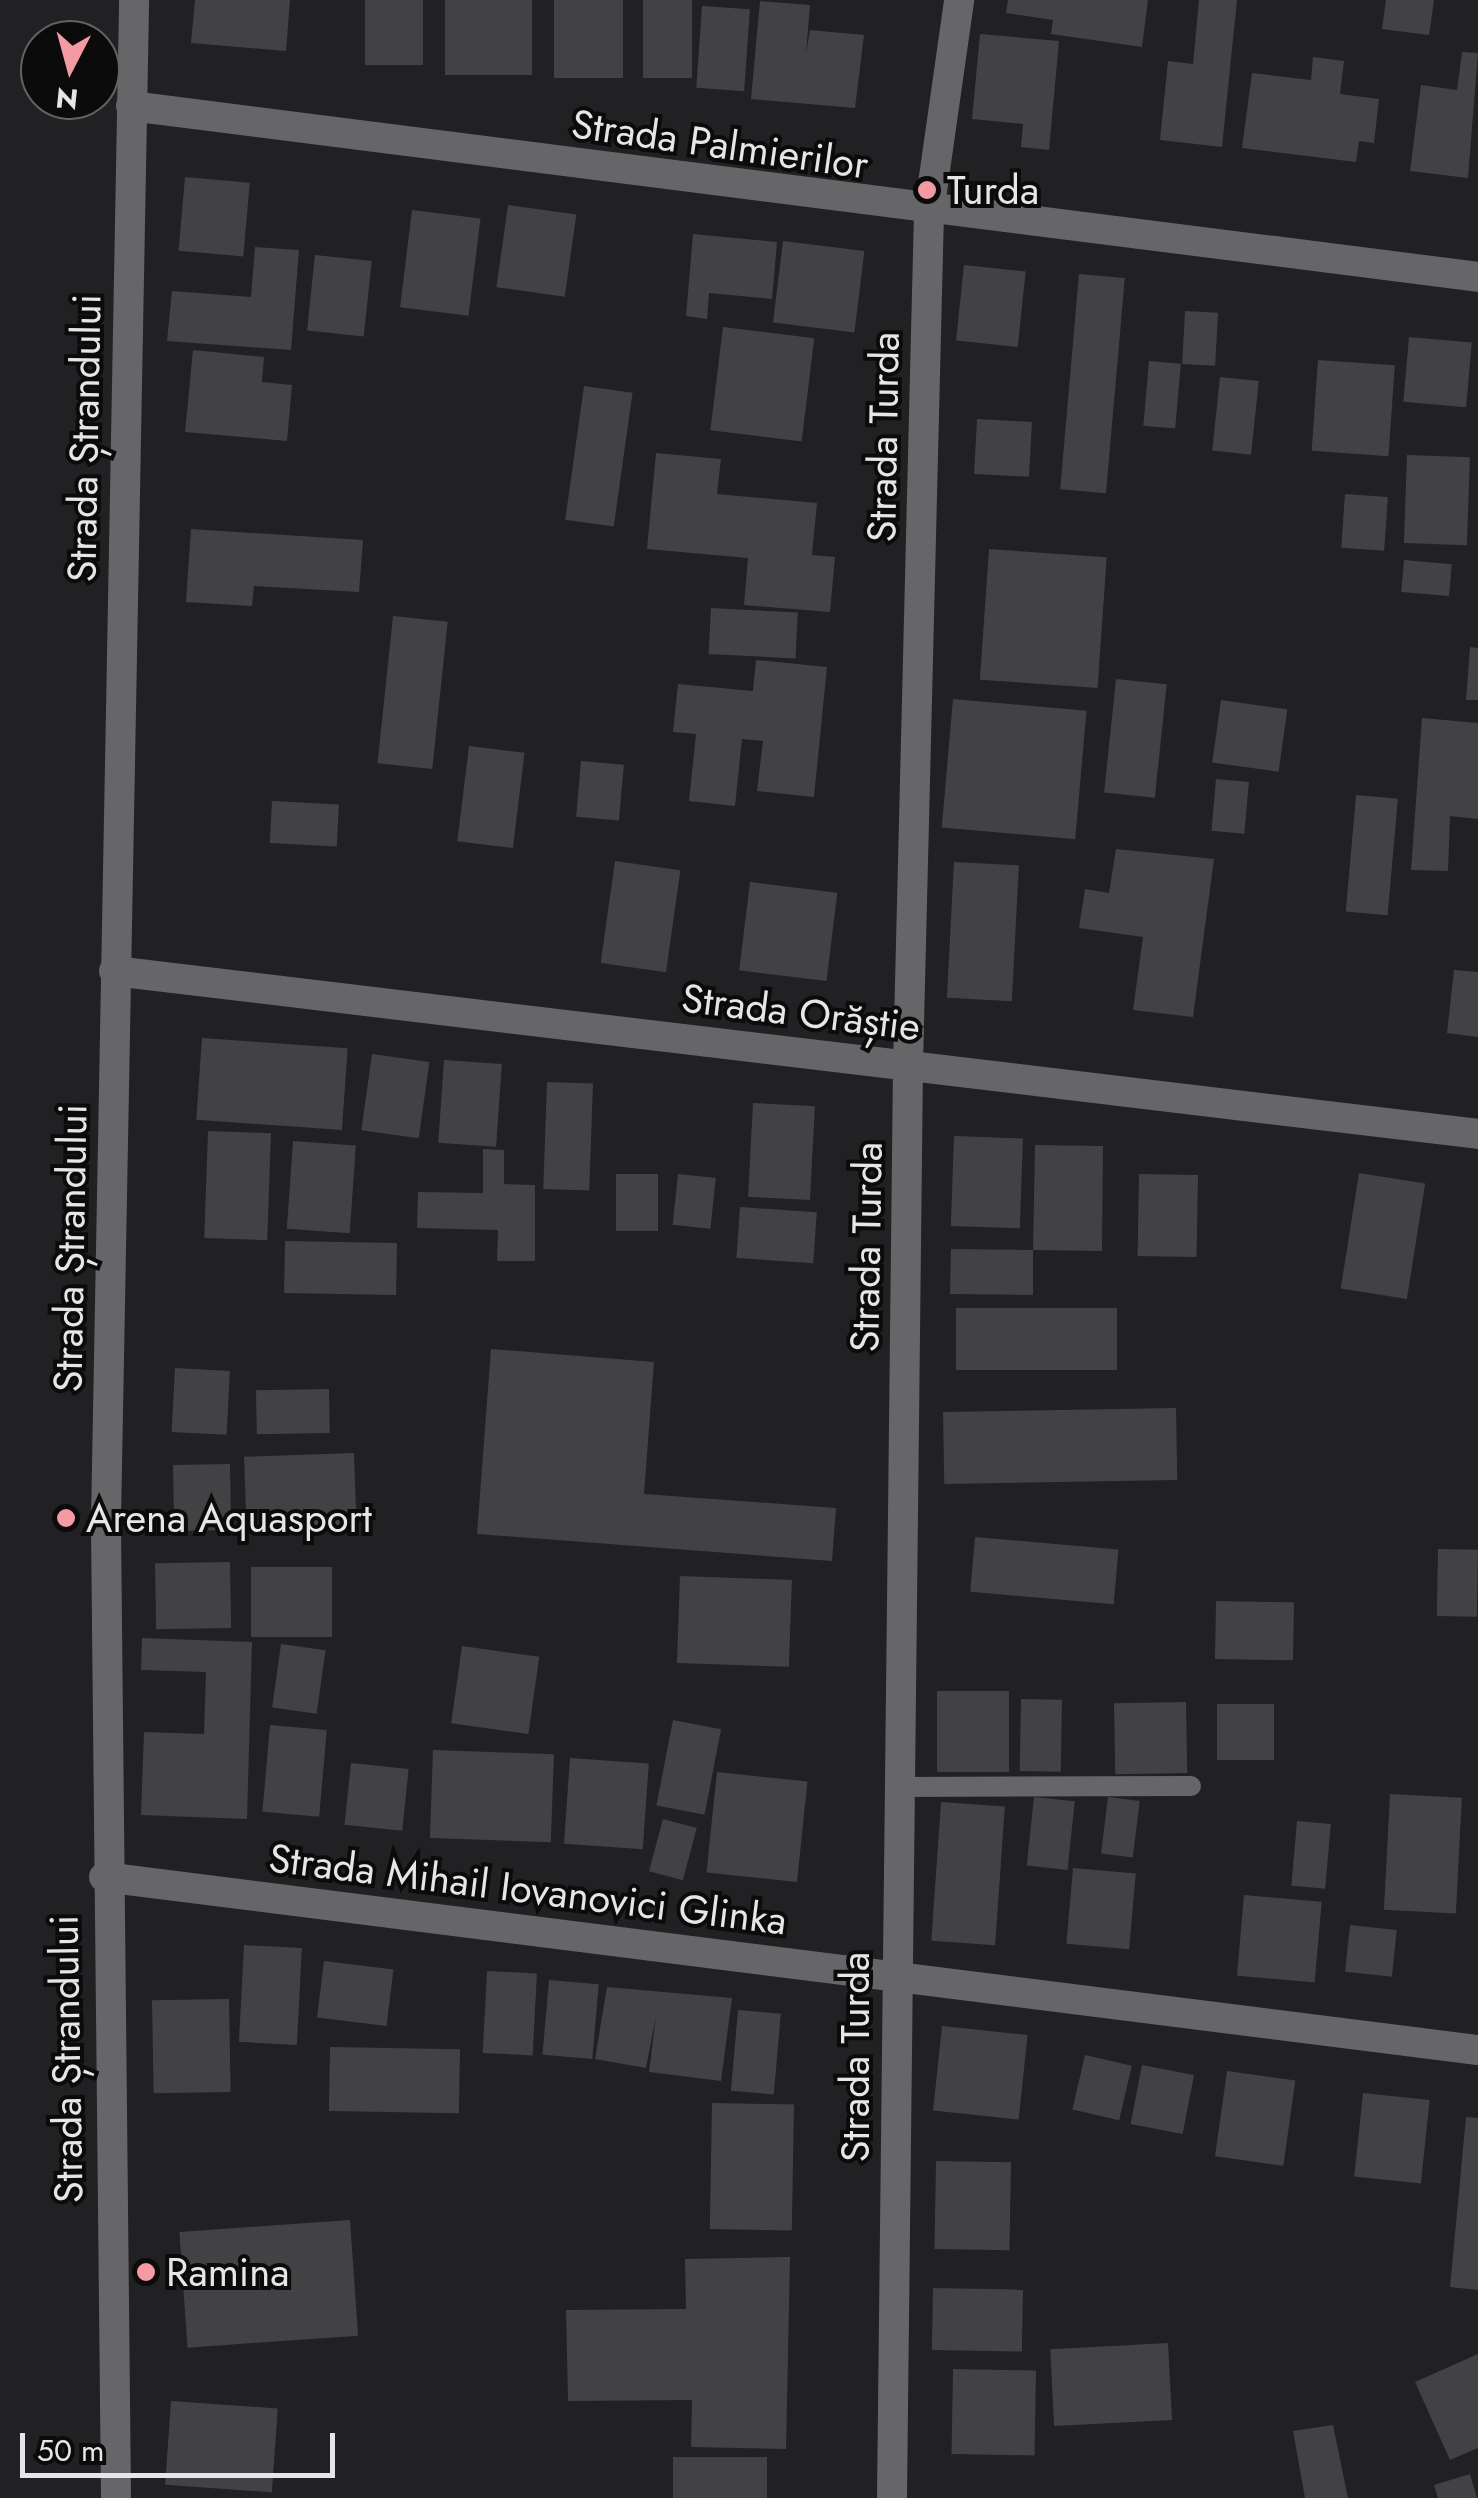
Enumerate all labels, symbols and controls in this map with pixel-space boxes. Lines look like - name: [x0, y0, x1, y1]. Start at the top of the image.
- north arrow: [20, 20, 120, 120]
- text: N: [54, 77, 80, 120]
- street label: Strada Palmierilor: [569, 99, 871, 189]
- place label: Turda: [947, 166, 1039, 214]
- marker: Turda: [916, 179, 938, 201]
- street label: Strada Ștrandului: [57, 293, 111, 583]
- street label: Strada Turda: [857, 331, 909, 543]
- street label: Strada Orăștie: [679, 974, 923, 1050]
- street label: Strada Ștrandului: [43, 1103, 97, 1393]
- street label: Strada Turda: [840, 1141, 892, 1353]
- place label: Arena Aquasport: [86, 1494, 372, 1542]
- marker: Arena Aquasport: [55, 1507, 77, 1529]
- street label: Strada Mihail Iovanovici Glinka: [266, 1833, 790, 1945]
- street label: Strada Ștrandului: [39, 1914, 93, 2204]
- street label: Strada Turda: [831, 1952, 879, 2162]
- place label: Ramina: [166, 2248, 289, 2296]
- marker: Ramina: [135, 2261, 157, 2283]
- scale bar: [25, 2413, 340, 2475]
- text: 50 m: [37, 2429, 104, 2472]

